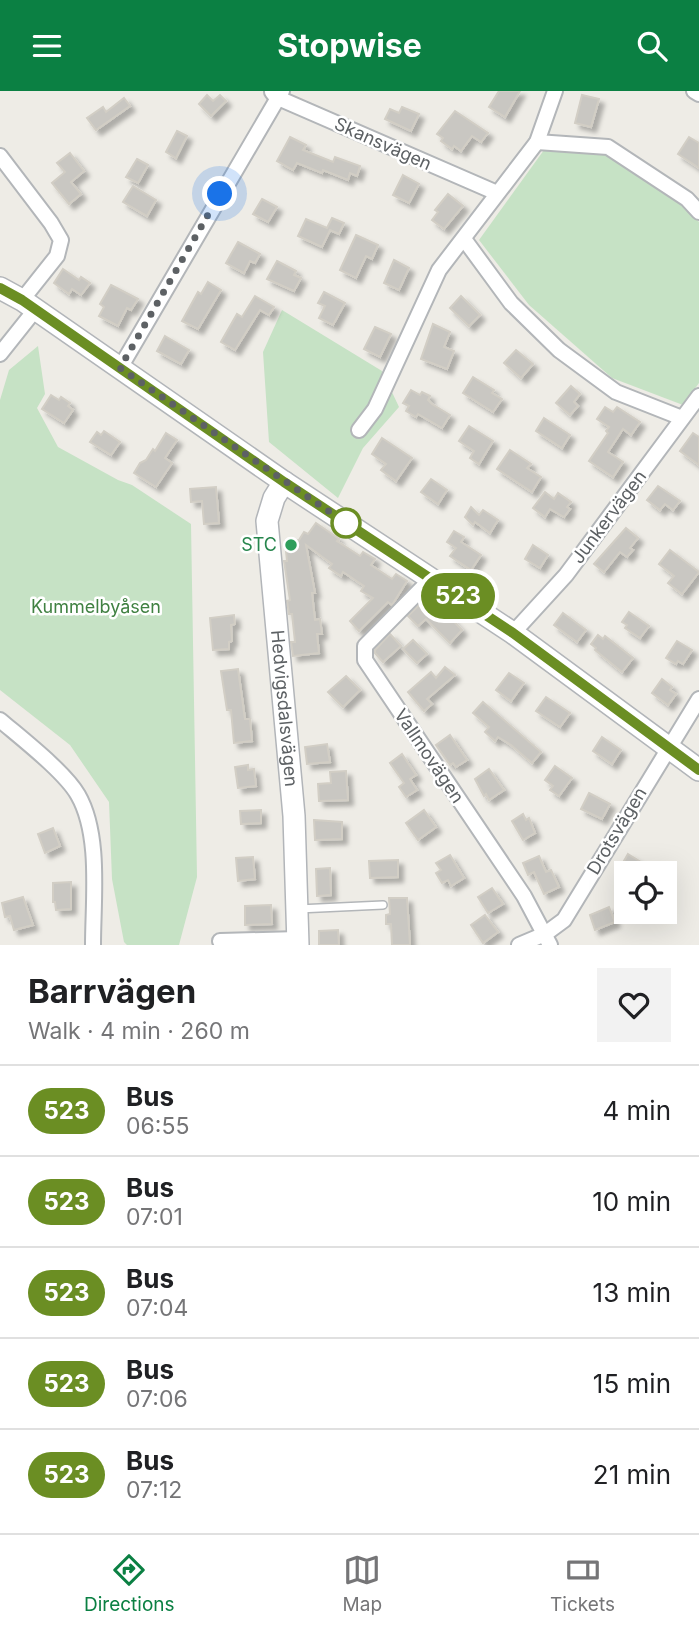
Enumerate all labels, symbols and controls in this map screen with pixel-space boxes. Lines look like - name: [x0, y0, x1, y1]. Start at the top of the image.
- text: Stopwise: [277, 26, 422, 65]
- icon: menu: [28, 27, 66, 65]
- icon: search: [633, 27, 671, 65]
- street label: Skansvägen: [331, 113, 435, 174]
- your location: [202, 176, 237, 211]
- street label: Junkervägen: [567, 466, 650, 567]
- unlabelled marker: [331, 508, 361, 538]
- place label: STC: [241, 534, 277, 555]
- marker: STC: [283, 537, 299, 553]
- line badge: 523: [418, 573, 498, 619]
- text: 523: [435, 581, 481, 610]
- park label: Kummelbyåsen: [31, 596, 161, 617]
- street label: Hedvigsdalsvägen: [267, 629, 302, 788]
- street label: Vallmovägen: [390, 705, 469, 807]
- street label: Drotsvägen: [582, 783, 651, 878]
- map controls: [614, 861, 677, 924]
- button: locate: [614, 861, 677, 924]
- button: heart: [597, 968, 671, 1042]
- text: Barrvägen: [28, 971, 196, 1011]
- text: Walk · 4 min · 260 m: [28, 1017, 250, 1045]
- text: Bus: [126, 1081, 174, 1112]
- text: 4 min: [602, 1095, 671, 1126]
- text: 523: [44, 1096, 89, 1125]
- text: 06:55: [126, 1112, 189, 1140]
- text: Bus: [126, 1172, 174, 1203]
- text: 10 min: [592, 1186, 671, 1217]
- text: 523: [44, 1187, 89, 1216]
- text: 07:01: [126, 1203, 183, 1231]
- text: Bus: [126, 1263, 174, 1294]
- text: 13 min: [593, 1277, 671, 1308]
- text: 523: [44, 1278, 89, 1307]
- text: 07:04: [126, 1294, 188, 1322]
- text: Bus: [126, 1354, 174, 1385]
- text: 15 min: [593, 1368, 671, 1399]
- text: 523: [44, 1369, 89, 1398]
- text: 07:06: [126, 1385, 188, 1413]
- text: Bus: [126, 1445, 174, 1476]
- text: 21 min: [593, 1459, 671, 1490]
- text: 523: [44, 1460, 89, 1489]
- text: 07:12: [126, 1476, 182, 1504]
- tab: Directions: [84, 1551, 175, 1616]
- tab: Map: [343, 1551, 382, 1616]
- tab: Tickets: [550, 1551, 615, 1616]

